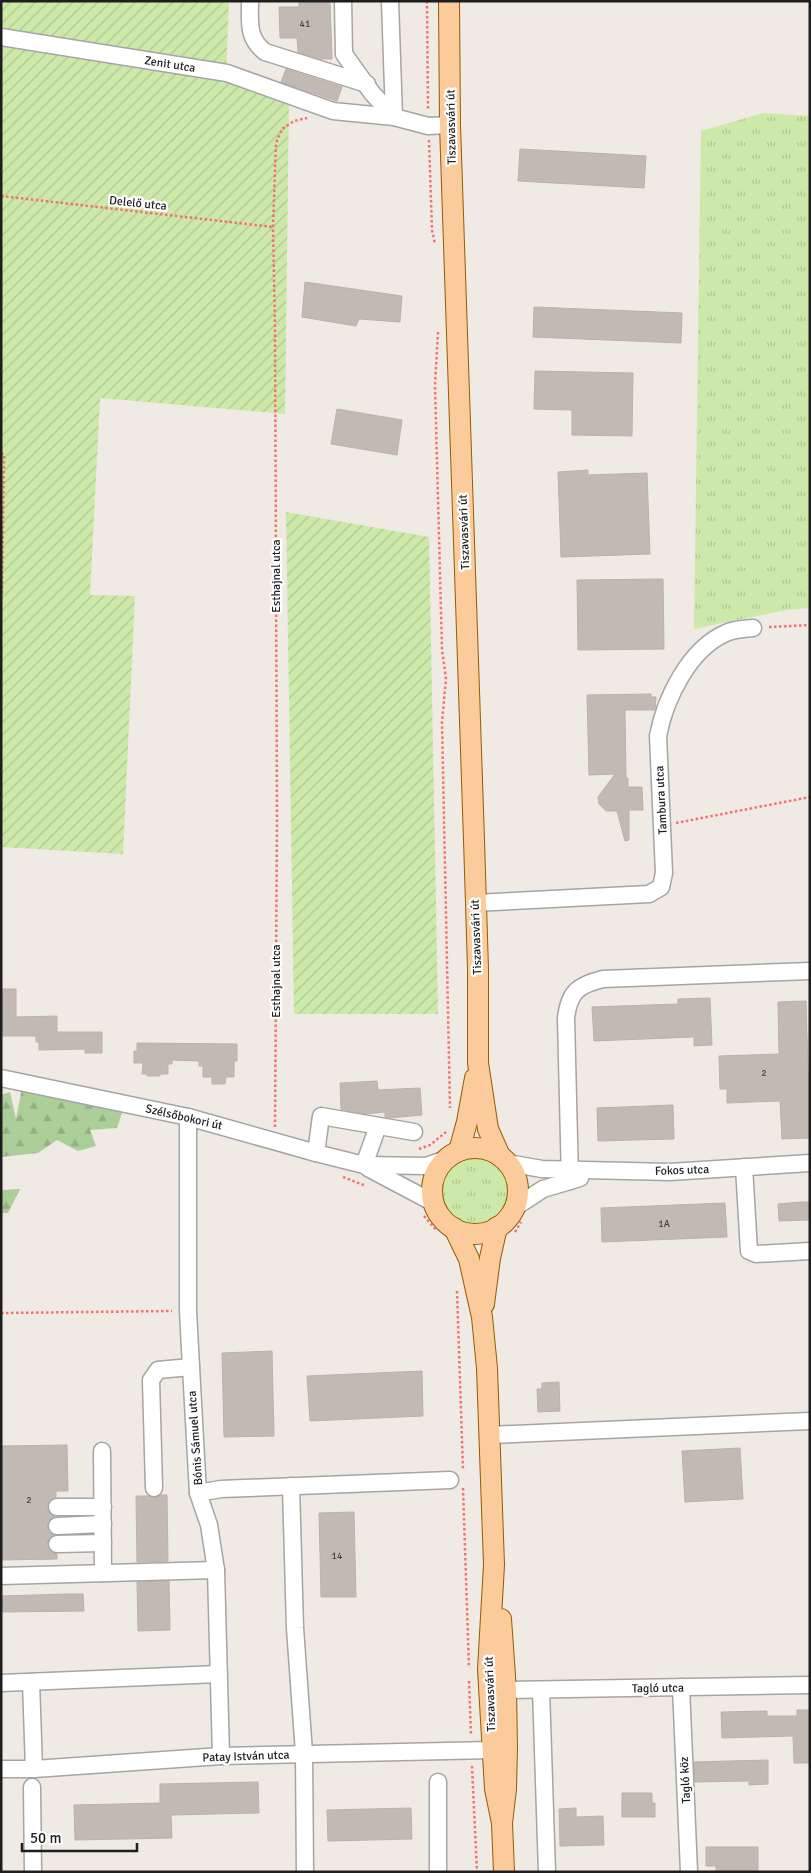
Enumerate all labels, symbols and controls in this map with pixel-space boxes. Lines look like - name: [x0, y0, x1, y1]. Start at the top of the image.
- house number: 41: [300, 18, 310, 30]
- street label: Zenit utca: [143, 53, 196, 76]
- street label: Tiszavasvári út: [443, 89, 460, 165]
- street label: Delelő utca: [108, 193, 168, 214]
- street label: Tiszavasvári út: [456, 494, 473, 570]
- street label: Esthajnal utca: [269, 539, 284, 613]
- street label: Tambura utca: [652, 765, 671, 835]
- street label: Tiszavasvári út: [468, 899, 485, 975]
- street label: Esthajnal utca: [269, 944, 284, 1018]
- house number: 2: [761, 1067, 767, 1079]
- street label: Szélsőbokori út: [144, 1101, 224, 1134]
- street label: Fokos utca: [655, 1162, 709, 1179]
- house number: 1A: [658, 1218, 670, 1230]
- street label: Bónis Sámuel utca: [185, 1390, 206, 1486]
- house number: 2: [26, 1494, 32, 1506]
- house number: 14: [332, 1550, 343, 1562]
- street label: Tiszavasvári út: [482, 1656, 499, 1732]
- street label: Tagló utca: [632, 1681, 684, 1696]
- street label: Patay István utca: [202, 1747, 290, 1766]
- street label: Tagló köz: [677, 1756, 694, 1804]
- scale bar: [22, 1820, 138, 1852]
- text: 50 m: [30, 1829, 61, 1847]

